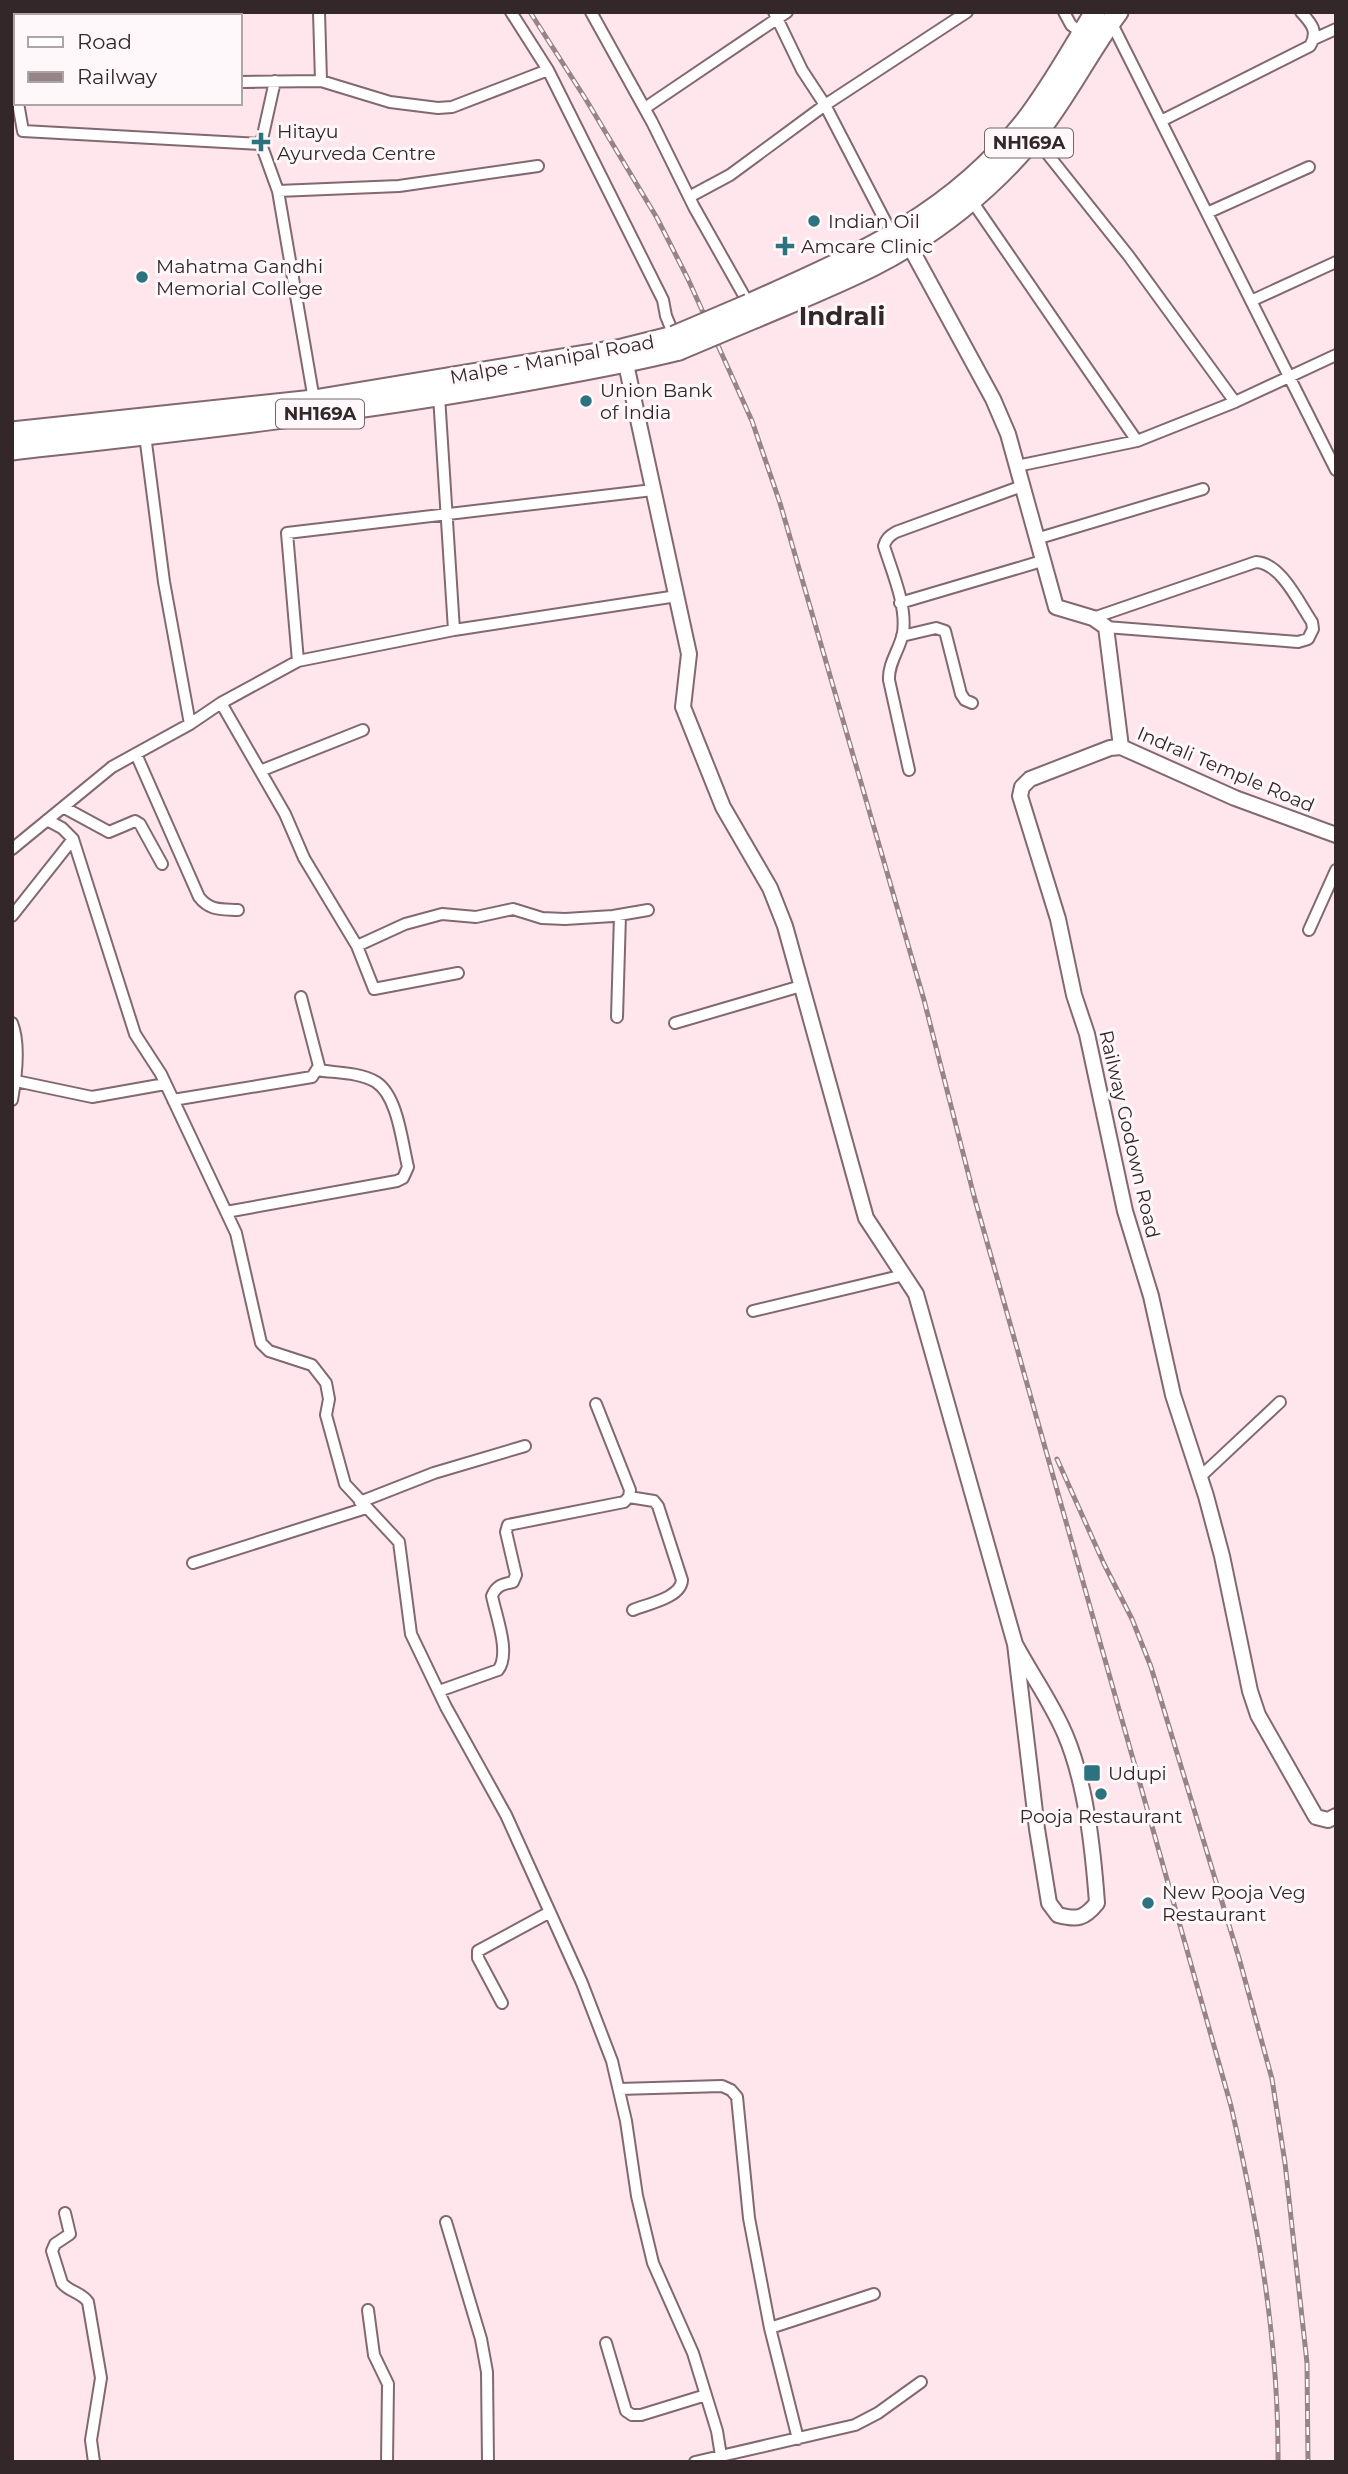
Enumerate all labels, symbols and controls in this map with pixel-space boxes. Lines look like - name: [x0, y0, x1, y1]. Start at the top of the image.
- legend: [14, 14, 242, 105]
- text: Road: [77, 29, 132, 54]
- text: Railway: [77, 64, 158, 89]
- place label: Hitayu Ayurveda Centre: [277, 120, 436, 165]
- road number: NH169A: [985, 128, 1073, 158]
- marker: Hitayu Ayurveda Centre: [251, 132, 271, 152]
- place label: Indian Oil: [828, 210, 920, 233]
- marker: Indian Oil: [806, 213, 822, 229]
- place label: Amcare Clinic: [801, 235, 933, 258]
- marker: Amcare Clinic: [775, 236, 795, 256]
- place label: Mahatma Gandhi Memorial College: [156, 255, 323, 300]
- marker: Mahatma Gandhi Memorial College: [134, 269, 150, 285]
- district label: Indrali: [799, 300, 885, 332]
- street label: Malpe - Manipal Road: [448, 330, 656, 389]
- place label: Union Bank of India: [600, 379, 713, 424]
- marker: Union Bank of India: [578, 393, 594, 409]
- road number: NH169A: [276, 400, 364, 428]
- street label: Indrali Temple Road: [1134, 722, 1318, 817]
- street label: Railway Godown Road: [1094, 1028, 1165, 1240]
- place label: Udupi: [1108, 1762, 1167, 1785]
- marker: Udupi: [1082, 1763, 1102, 1783]
- marker: Pooja Restaurant: [1093, 1786, 1109, 1802]
- place label: Pooja Restaurant: [1020, 1805, 1183, 1828]
- place label: New Pooja Veg Restaurant: [1162, 1881, 1306, 1926]
- marker: New Pooja Veg Restaurant: [1140, 1895, 1156, 1911]

